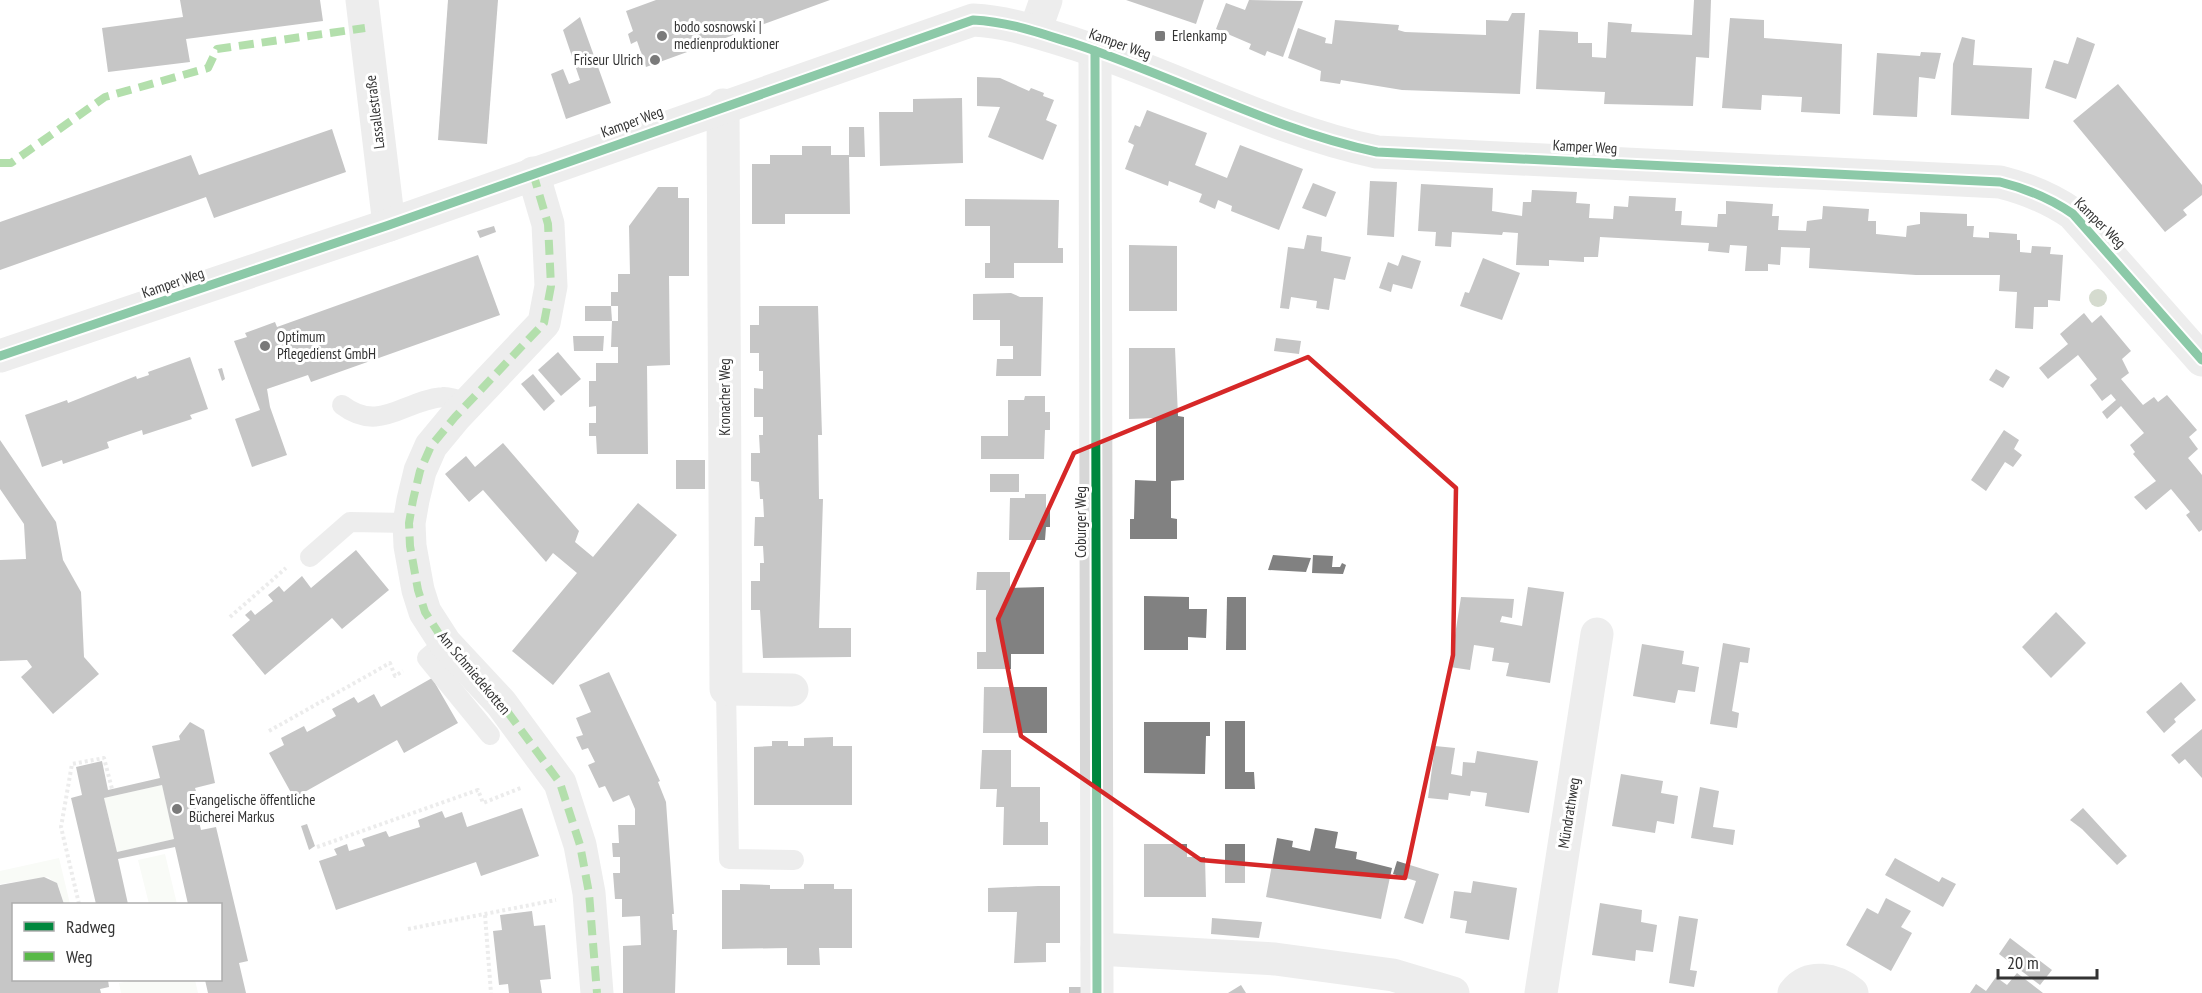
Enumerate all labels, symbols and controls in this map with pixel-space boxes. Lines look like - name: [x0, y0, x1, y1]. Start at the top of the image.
- place label: bodo sosnowski | medienproduktioner: [674, 17, 780, 53]
- street label: Kamper Weg: [1087, 24, 1154, 64]
- place label: Erlenkamp: [1172, 26, 1227, 45]
- marker: bodo sosnowski | medienproduktioner: [655, 29, 669, 43]
- marker: Erlenkamp: [1153, 29, 1167, 43]
- place label: Friseur Ulrich: [574, 50, 643, 69]
- marker: Friseur Ulrich: [648, 53, 662, 67]
- street label: Lassallestraße: [361, 74, 388, 150]
- street label: Kamper Weg: [598, 102, 665, 142]
- street label: Kamper Weg: [1552, 135, 1618, 158]
- street label: Kamper Weg: [2071, 193, 2130, 252]
- street label: Kamper Weg: [139, 263, 207, 302]
- place label: Optimum Pflegedienst GmbH: [277, 327, 376, 363]
- marker: Optimum Pflegedienst GmbH: [258, 339, 272, 353]
- street label: Kronacher Weg: [715, 358, 734, 436]
- street label: Coburger Weg: [1071, 486, 1090, 558]
- street label: Am Schmiedekotten: [434, 627, 515, 718]
- street label: Mündrathweg: [1554, 776, 1583, 850]
- place label: Evangelische öffentliche Bücherei Markus: [189, 790, 315, 826]
- marker: Evangelische öffentliche Bücherei Markus: [170, 802, 184, 816]
- legend: [12, 903, 222, 981]
- text: Radweg: [66, 915, 115, 938]
- scale bar: [1998, 942, 2097, 980]
- text: Weg: [66, 945, 93, 968]
- text: 20 m: [2007, 951, 2039, 974]

